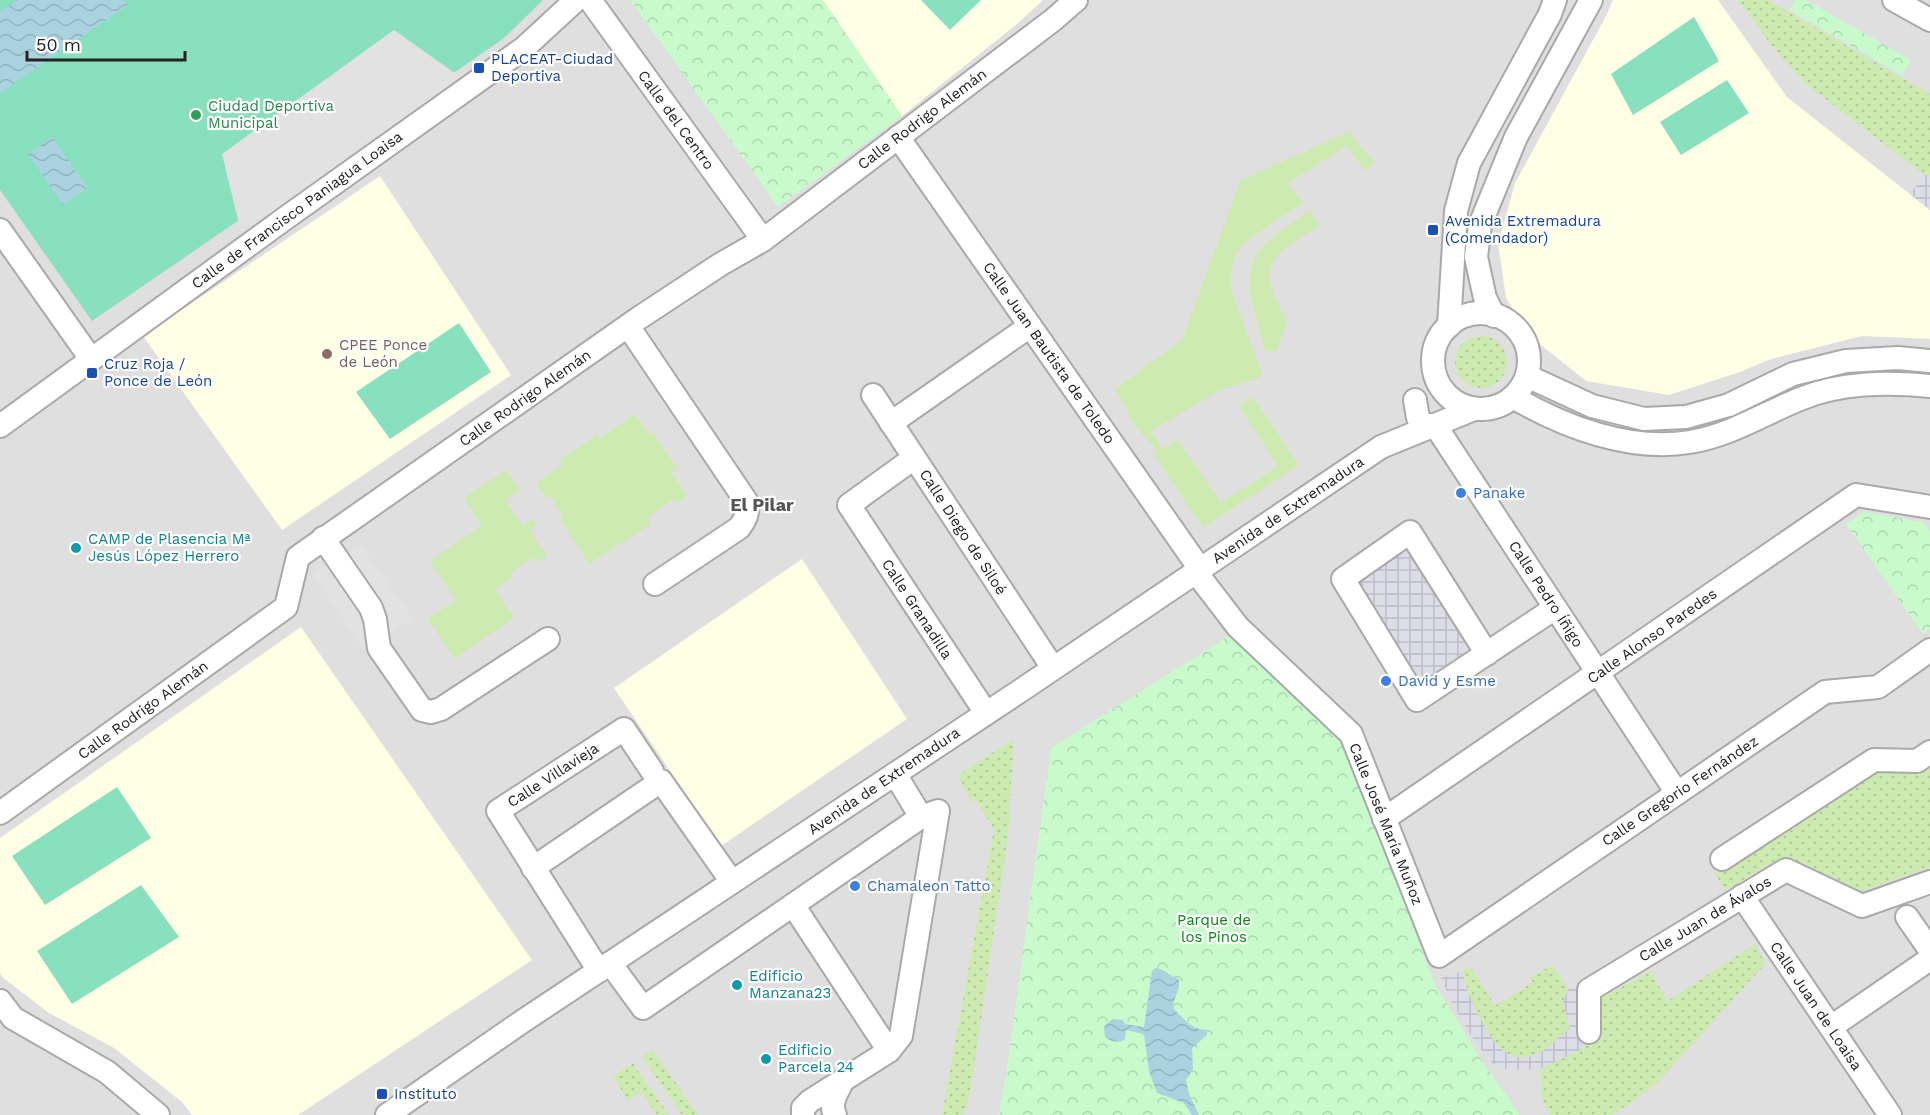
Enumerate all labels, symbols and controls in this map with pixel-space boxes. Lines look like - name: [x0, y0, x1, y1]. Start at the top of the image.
- scale bar: [27, 24, 184, 62]
- text: 50 m: [36, 34, 81, 55]
- place label: PLACEAT-Ciudad Deportiva: [491, 50, 613, 85]
- marker: PLACEAT-Ciudad Deportiva: [472, 61, 486, 75]
- street label: Calle Rodrigo Alemán: [854, 65, 990, 173]
- street label: Calle del Centro: [634, 67, 718, 173]
- place label: Ciudad Deportiva Municipal: [208, 97, 334, 132]
- marker: Ciudad Deportiva Municipal: [189, 108, 203, 122]
- street label: Calle de Francisco Paniagua Loaisa: [188, 127, 406, 293]
- place label: Avenida Extremadura (Comendador): [1445, 212, 1602, 247]
- marker: Avenida Extremadura (Comendador): [1426, 223, 1440, 237]
- street label: Calle Juan Bautista de Toledo: [979, 259, 1119, 447]
- place label: CPEE Ponce de León: [339, 336, 427, 371]
- street label: Calle Rodrigo Alemán: [456, 346, 594, 450]
- marker: CPEE Ponce de León: [320, 347, 334, 361]
- place label: Cruz Roja / Ponce de León: [104, 355, 212, 390]
- marker: Cruz Roja / Ponce de León: [85, 366, 99, 380]
- street label: Avenida de Extremadura: [1209, 452, 1368, 568]
- street label: Calle Diego de Siloé: [916, 466, 1010, 598]
- place label: Panake: [1473, 484, 1525, 502]
- marker: Panake: [1454, 486, 1468, 500]
- district label: El Pilar: [730, 494, 794, 515]
- place label: CAMP de Plasencia Mª Jesús López Herrero: [88, 530, 251, 565]
- street label: Calle Pedro Íñigo: [1505, 537, 1587, 651]
- marker: CAMP de Plasencia Mª Jesús López Herrero: [69, 541, 83, 555]
- street label: Calle Granadilla: [878, 556, 956, 663]
- street label: Calle Alonso Paredes: [1584, 584, 1720, 688]
- street label: Calle Rodrigo Alemán: [74, 657, 212, 763]
- place label: David y Esme: [1398, 672, 1496, 690]
- marker: David y Esme: [1379, 674, 1393, 688]
- street label: Avenida de Extremadura: [805, 723, 964, 839]
- street label: Calle Gregorio Fernández: [1598, 732, 1762, 850]
- street label: Calle Villavieja: [504, 739, 602, 811]
- street label: Calle José María Muñoz: [1345, 740, 1427, 908]
- street label: Calle Juan de Ávalos: [1635, 872, 1775, 966]
- place label: Chamaleon Tatto: [867, 877, 990, 895]
- marker: Chamaleon Tatto: [848, 879, 862, 893]
- park label: Parque de los Pinos: [1177, 911, 1251, 946]
- street label: Calle Juan de Loaisa: [1766, 938, 1866, 1074]
- place label: Edificio Manzana23: [749, 967, 831, 1002]
- marker: Edificio Manzana23: [730, 978, 744, 992]
- place label: Edificio Parcela 24: [778, 1041, 854, 1076]
- marker: Edificio Parcela 24: [759, 1052, 773, 1066]
- place label: Instituto: [394, 1085, 457, 1103]
- marker: Instituto: [375, 1087, 389, 1101]

